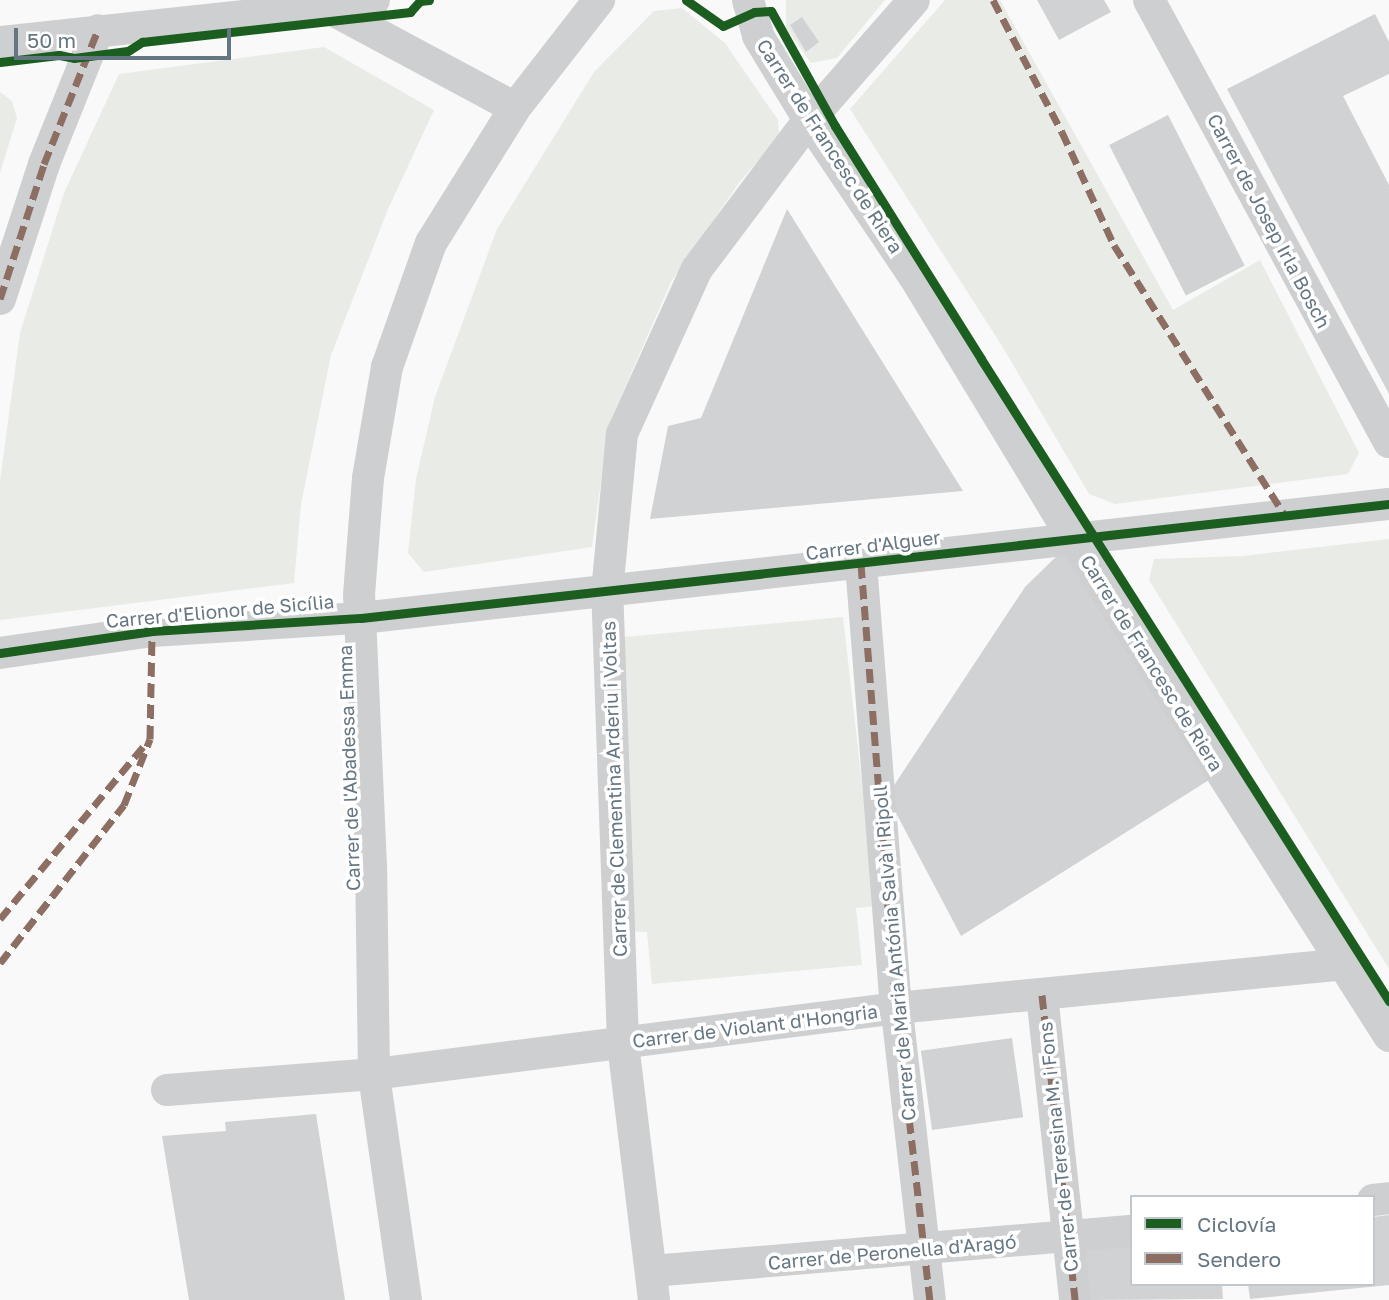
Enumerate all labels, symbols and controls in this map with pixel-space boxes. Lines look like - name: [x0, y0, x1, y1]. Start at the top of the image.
- scale bar: [18, 14, 234, 58]
- text: 50 m: [27, 27, 76, 53]
- street label: Carrer de Francesc de Riera: [752, 35, 908, 257]
- street label: Carrer de Josep Irla Bosch: [1203, 110, 1335, 332]
- street label: Carrer d'Alguer: [804, 525, 942, 565]
- street label: Carrer de Francesc de Riera: [1076, 551, 1228, 775]
- street label: Carrer d'Elionor de Sicília: [105, 590, 335, 632]
- street label: Carrer de Clementina Arderiu i Voltas: [597, 621, 631, 957]
- street label: Carrer de l'Abadessa Emma: [333, 645, 365, 891]
- street label: Carrer de Maria Antónia Salvà i Ripoll: [868, 784, 920, 1122]
- street label: Carrer de Violant d'Hongria: [631, 1000, 879, 1052]
- street label: Carrer de Teresina M. i Fons: [1034, 1021, 1082, 1273]
- legend: [1130, 1195, 1375, 1286]
- text: Ciclovía: [1197, 1211, 1276, 1237]
- street label: Carrer de Peronella d'Aragó: [767, 1230, 1017, 1274]
- text: Sendero: [1197, 1246, 1281, 1272]

